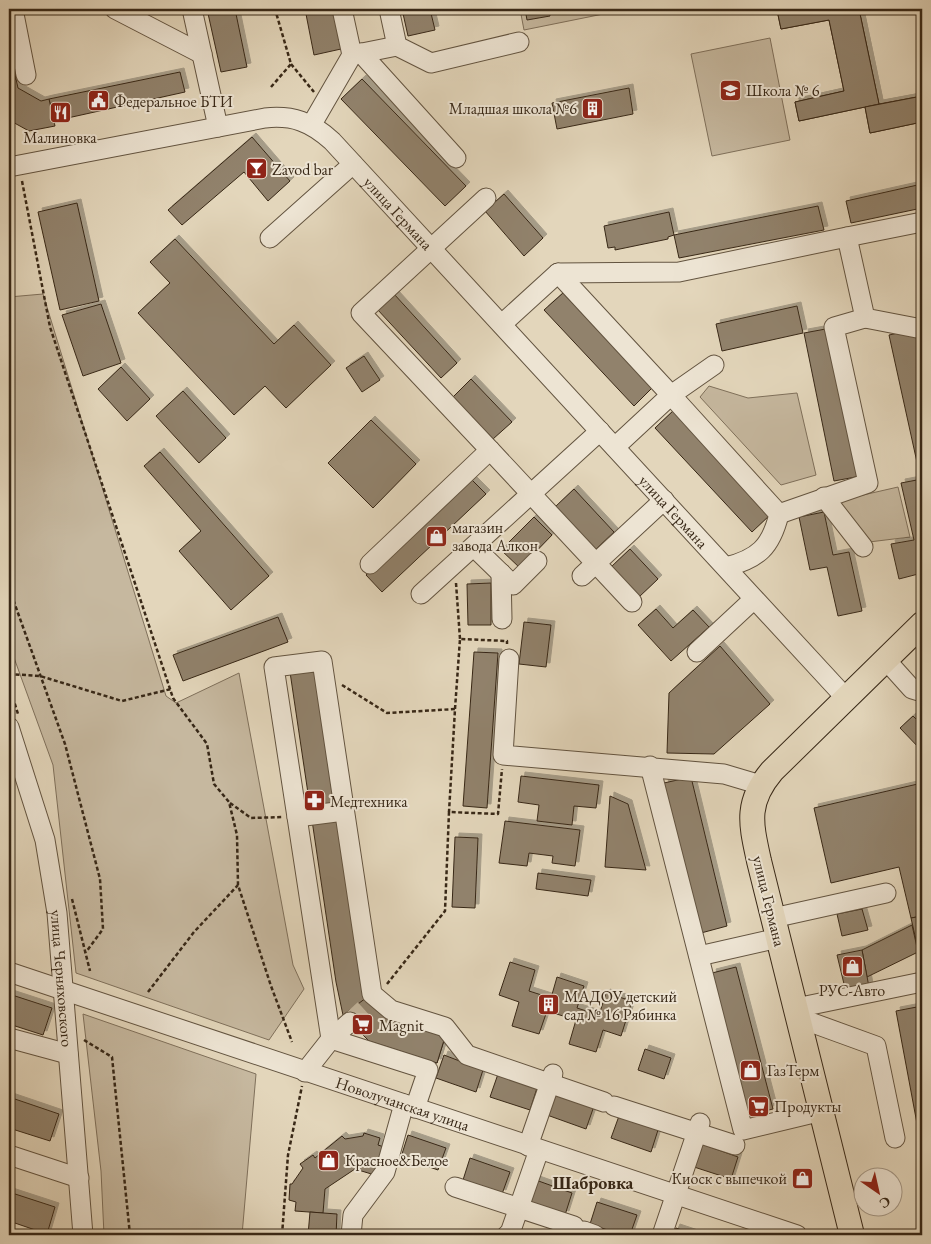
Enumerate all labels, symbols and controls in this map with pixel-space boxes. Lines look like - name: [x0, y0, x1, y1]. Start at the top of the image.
- school or university icon: Школа № 6: [718, 78, 742, 102]
- place label: Школа № 6: [746, 80, 820, 101]
- public building icon: Федеральное БТИ: [86, 89, 110, 113]
- place label: Федеральное БТИ: [114, 91, 233, 112]
- building icon: Младшая школа №6: [581, 96, 605, 120]
- place label: Младшая школа №6: [449, 98, 577, 119]
- restaurant icon: Малиновка: [48, 101, 72, 125]
- place label: Малиновка: [23, 127, 97, 148]
- bar icon: Zavod bar: [244, 157, 268, 181]
- place label: Zavod bar: [272, 159, 334, 180]
- street label: улица Германа: [359, 172, 438, 255]
- street label: улица Германа: [634, 470, 713, 553]
- place label: магазин завода Алкон: [452, 517, 538, 556]
- shop icon: магазин завода Алкон: [424, 524, 448, 548]
- pharmacy icon: Медтехника: [302, 789, 326, 813]
- place label: Медтехника: [330, 791, 408, 812]
- street label: улица Германа: [748, 853, 791, 949]
- street label: улица Черняховского: [46, 908, 78, 1048]
- shop icon: РУС-Авто: [840, 954, 864, 978]
- place label: РУС-Авто: [819, 980, 885, 1001]
- place label: МАДОУ детский сад № 16 Рябинка: [564, 986, 677, 1025]
- building icon: МАДОУ детский сад № 16 Рябинка: [536, 993, 560, 1017]
- supermarket icon: Magnit: [351, 1013, 375, 1037]
- place label: Magnit: [379, 1015, 424, 1036]
- shop icon: ГазТерм: [739, 1058, 763, 1082]
- place label: ГазТерм: [767, 1060, 819, 1081]
- street label: Новолучанская улица: [333, 1071, 473, 1136]
- supermarket icon: Продукты: [746, 1094, 770, 1118]
- place label: Продукты: [774, 1096, 842, 1117]
- shop icon: Красное&Белое: [317, 1148, 341, 1172]
- place label: Красное&Белое: [345, 1150, 448, 1171]
- shop icon: Киоск с выпечкой: [791, 1166, 815, 1190]
- north arrow: [854, 1166, 904, 1216]
- place label: Киоск с выпечкой: [672, 1168, 788, 1189]
- district label: Шабровка: [553, 1171, 634, 1194]
- text: С: [876, 1193, 894, 1213]

